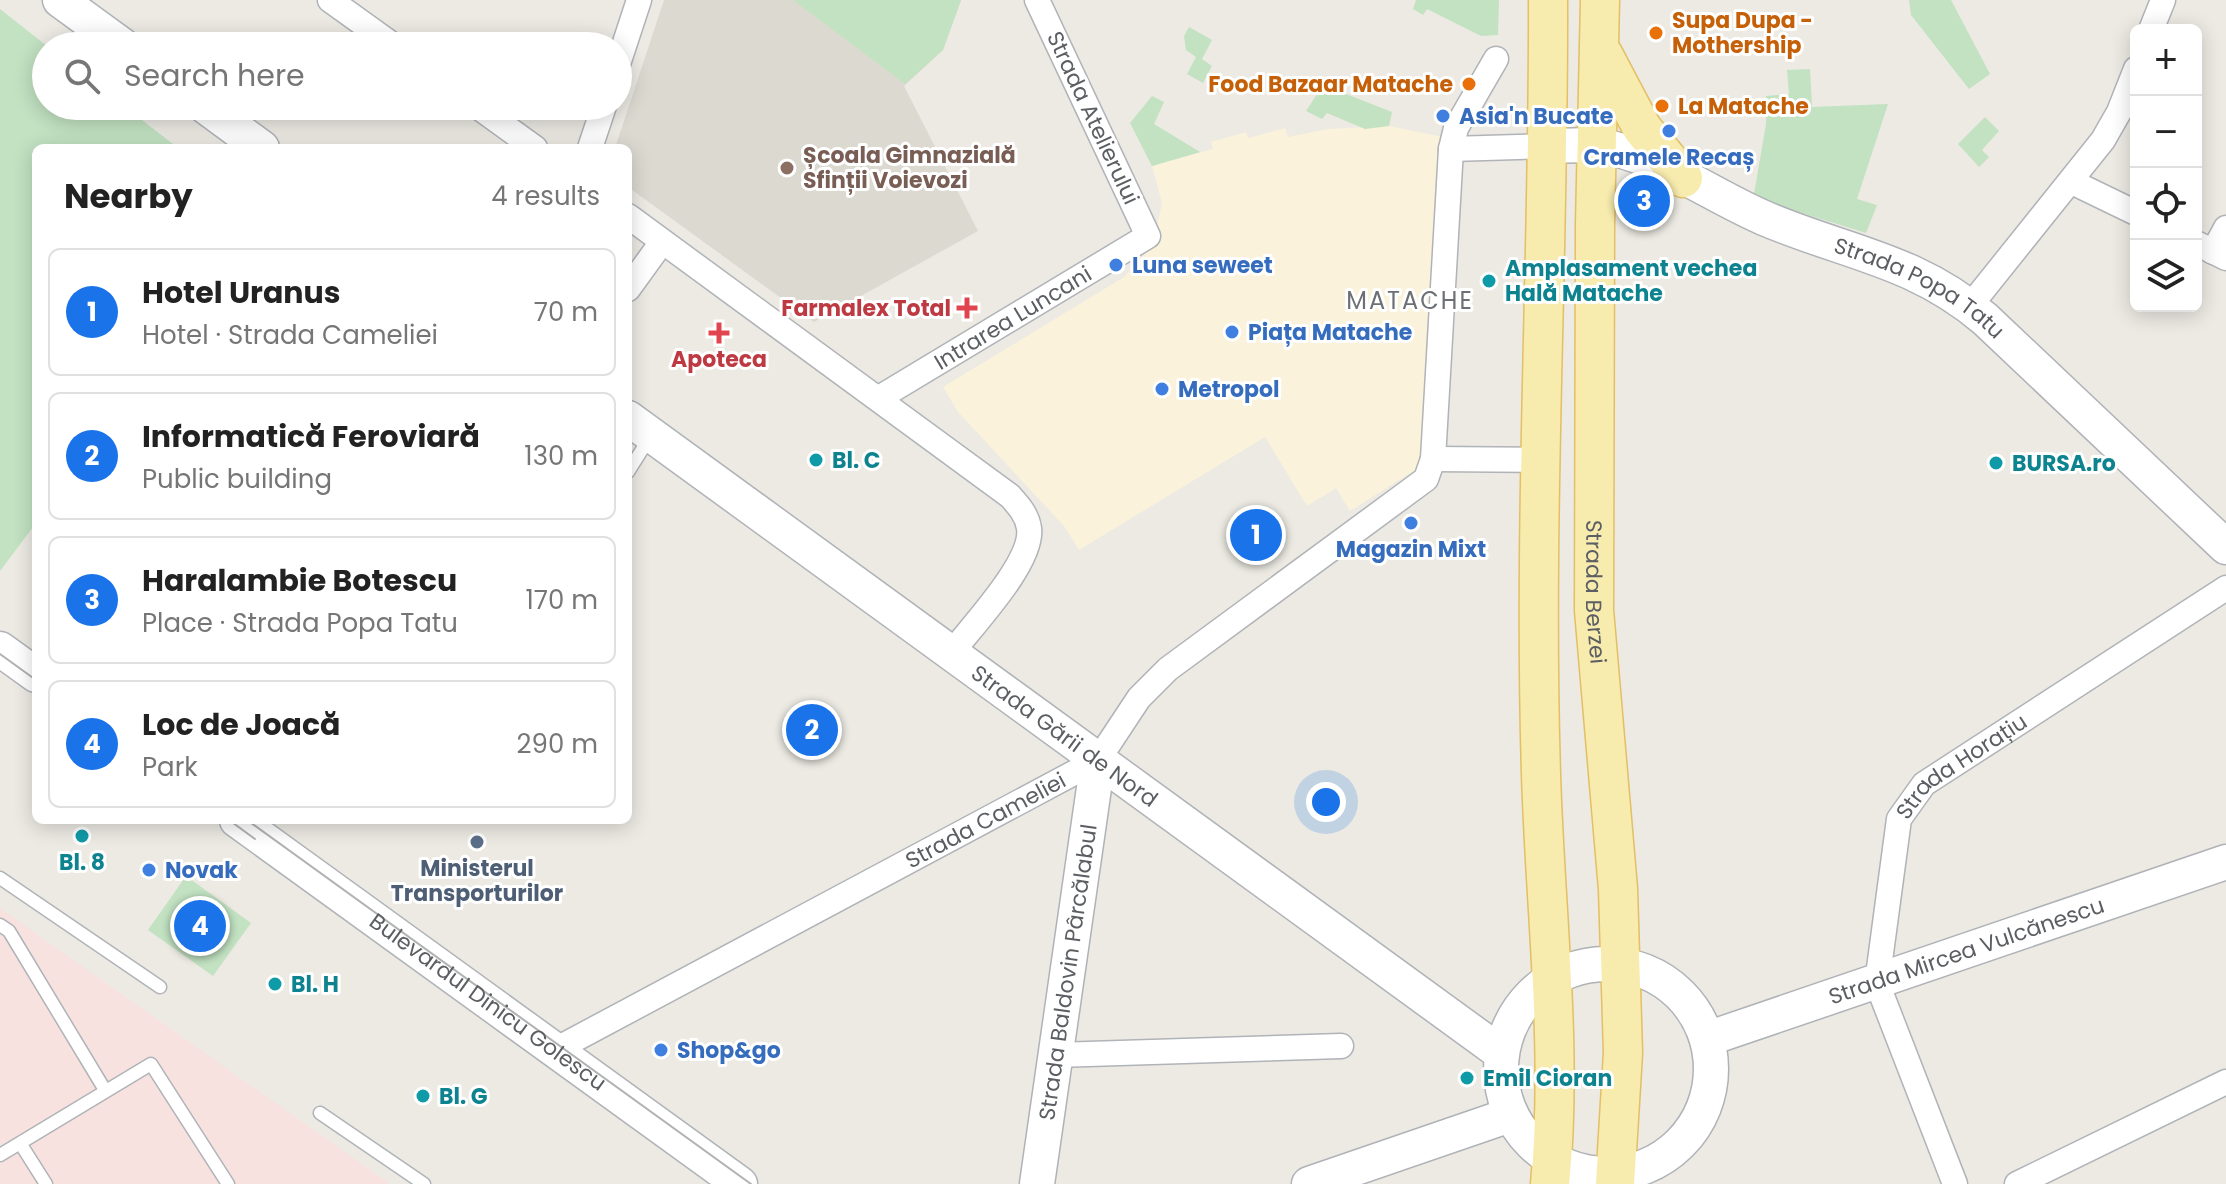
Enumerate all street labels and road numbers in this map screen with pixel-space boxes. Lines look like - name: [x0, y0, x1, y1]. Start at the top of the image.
- street label: Strada Atelierului: [1039, 26, 1147, 210]
- street label: Strada Popa Tatu: [1830, 229, 2012, 345]
- street label: Intrarea Luncani: [928, 258, 1097, 377]
- street label: Strada Berzei: [1578, 520, 1614, 665]
- street label: Strada Gării de Nord: [965, 657, 1164, 814]
- street label: Strada Horațiu: [1888, 706, 2033, 825]
- street label: Strada Cameliei: [900, 765, 1071, 876]
- street label: Strada Baldovin Pârcălabul: [1031, 822, 1104, 1122]
- street label: Strada Mircea Vulcănescu: [1824, 889, 2108, 1012]
- street label: Bulevardul Dinicu Golescu: [363, 906, 613, 1098]

